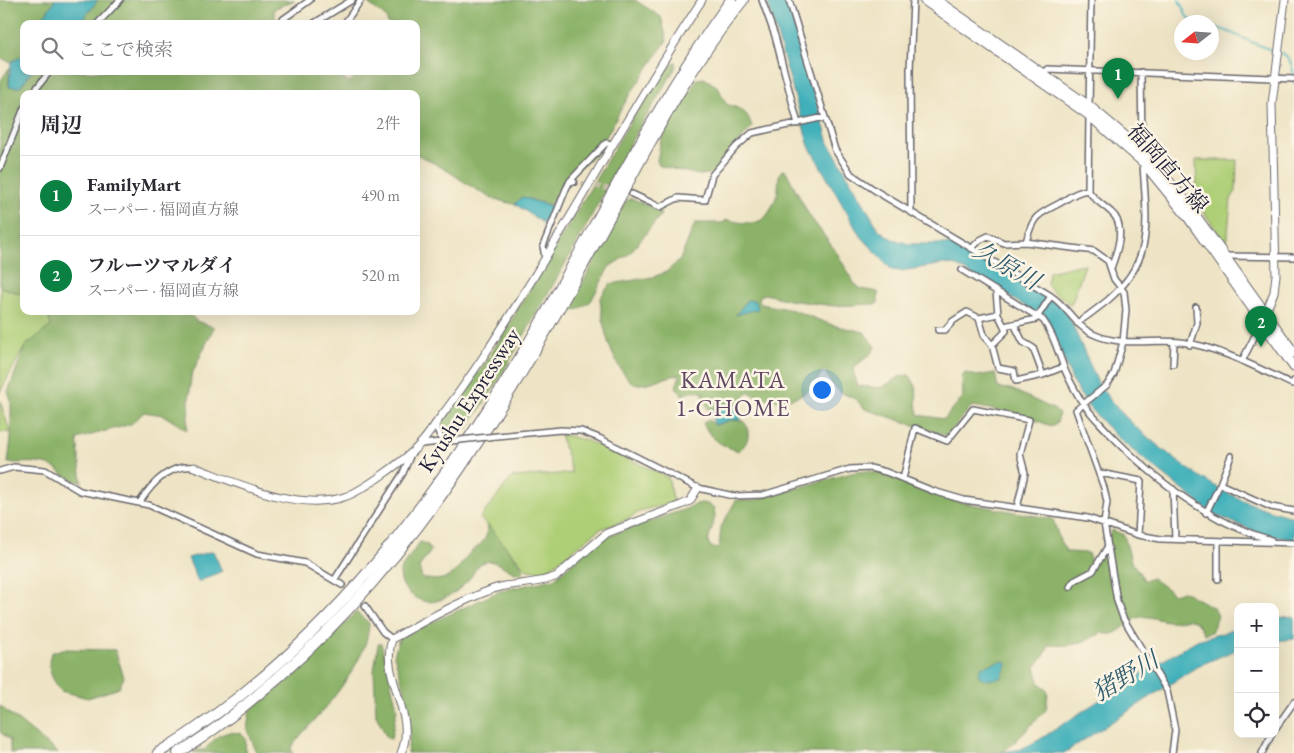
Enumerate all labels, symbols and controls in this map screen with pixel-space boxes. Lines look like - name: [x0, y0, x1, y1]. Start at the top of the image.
- north arrow: [1174, 15, 1219, 60]
- search box: [20, 20, 420, 75]
- icon: search: [38, 34, 66, 62]
- text: ここで検索: [78, 37, 173, 62]
- pin: 1: [1102, 58, 1134, 99]
- text: 周辺: [40, 111, 82, 138]
- text: 2件: [376, 113, 400, 134]
- street label: 福岡直方線: [1121, 117, 1215, 219]
- text: FamilyMart: [87, 172, 181, 197]
- text: 1: [52, 185, 60, 206]
- text: 490 m: [361, 185, 400, 206]
- text: スーパー · 福岡直方線: [87, 199, 239, 220]
- water label: 久原川: [968, 234, 1049, 298]
- text: フルーツマルダイ: [87, 253, 236, 278]
- text: 2: [52, 265, 60, 286]
- text: 520 m: [361, 265, 400, 286]
- text: スーパー · 福岡直方線: [87, 280, 239, 301]
- pin: 2: [1245, 306, 1277, 347]
- street label: Kyushu Expressway: [411, 322, 527, 478]
- district label: KAMATA 1-CHOME: [675, 364, 791, 423]
- your location: [809, 377, 835, 403]
- map controls: [1234, 603, 1279, 738]
- button: +: [1234, 603, 1279, 648]
- water label: 猪野川: [1086, 643, 1166, 708]
- button: −: [1234, 648, 1279, 693]
- button: locate: [1234, 693, 1279, 738]

